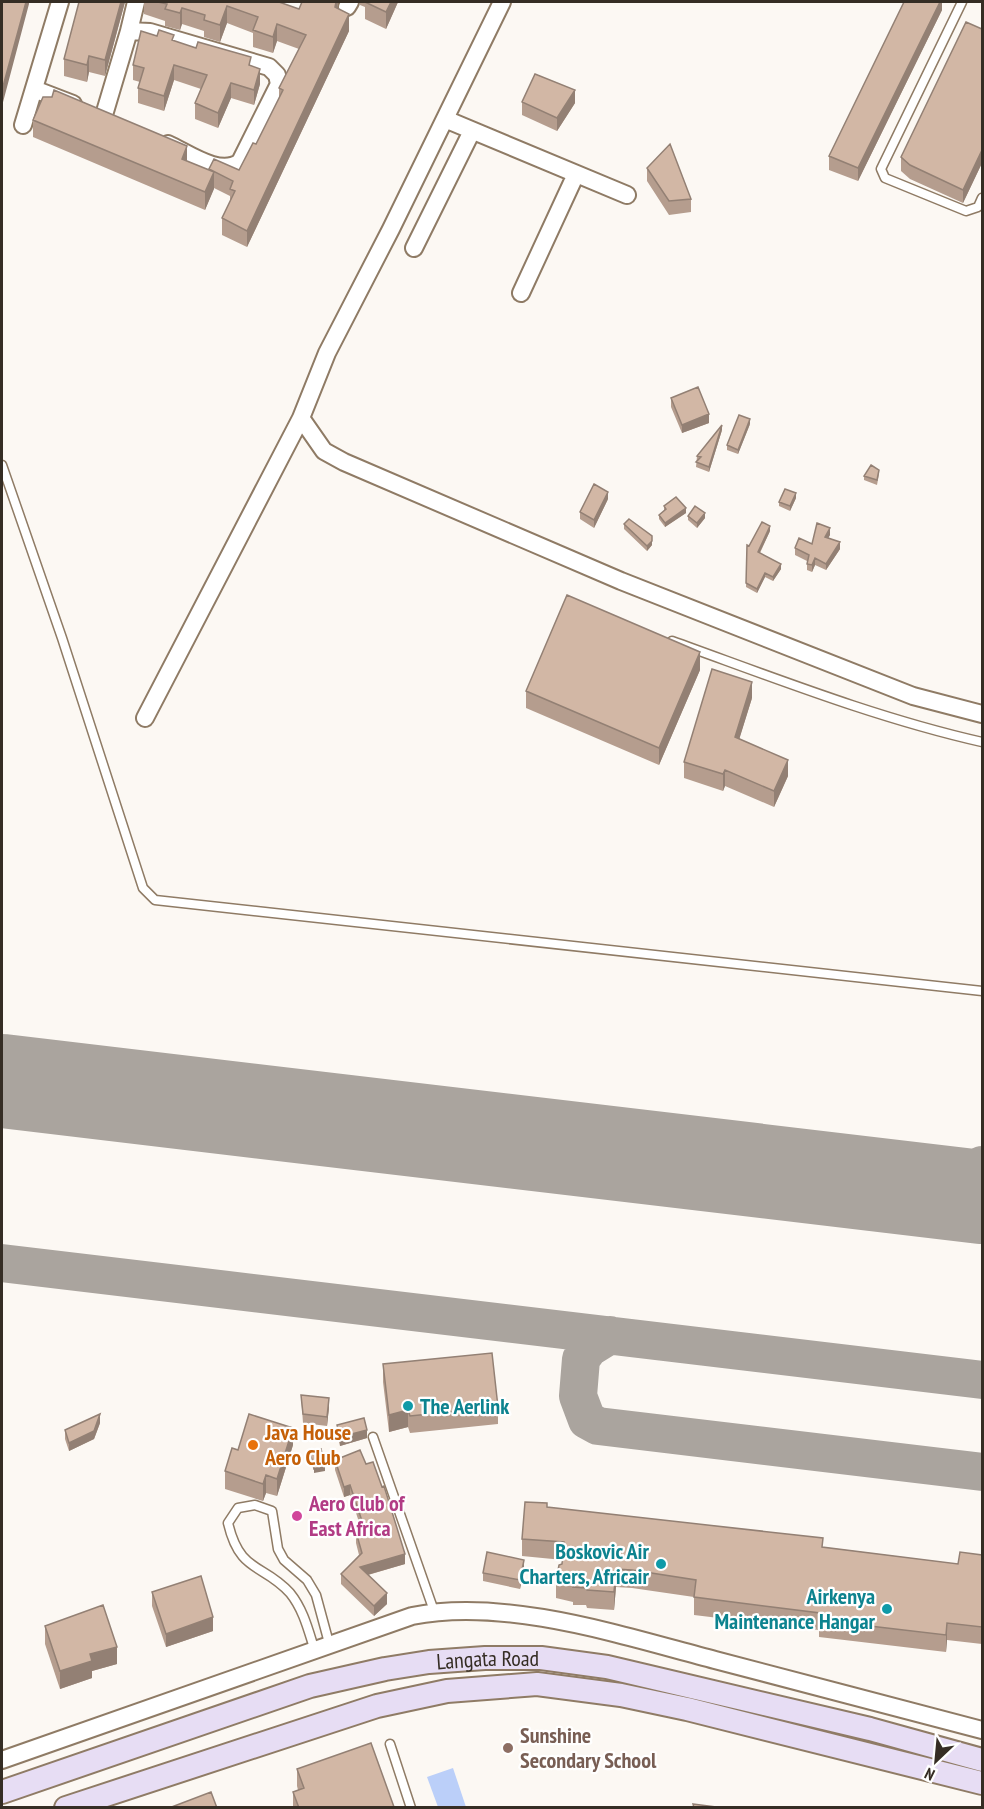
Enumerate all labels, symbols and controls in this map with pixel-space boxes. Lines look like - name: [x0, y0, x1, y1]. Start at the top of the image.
- place label: The Aerlink: [420, 1392, 510, 1420]
- marker: The Aerlink: [401, 1399, 415, 1413]
- place label: Java House Aero Club: [264, 1418, 351, 1471]
- marker: Java House Aero Club: [246, 1438, 260, 1452]
- place label: Aero Club of East Africa: [308, 1489, 406, 1542]
- marker: Aero Club of East Africa: [290, 1509, 304, 1523]
- place label: Boskovic Air Charters, Africair: [519, 1537, 650, 1590]
- marker: Boskovic Air Charters, Africair: [654, 1557, 668, 1571]
- place label: Airkenya Maintenance Hangar: [715, 1582, 876, 1635]
- marker: Airkenya Maintenance Hangar: [880, 1602, 894, 1616]
- street label: Langata Road: [435, 1644, 539, 1675]
- place label: Sunshine Secondary School: [520, 1721, 657, 1774]
- north arrow: [906, 1731, 966, 1791]
- marker: Sunshine Secondary School: [501, 1741, 515, 1755]
- text: N: [921, 1764, 938, 1785]

